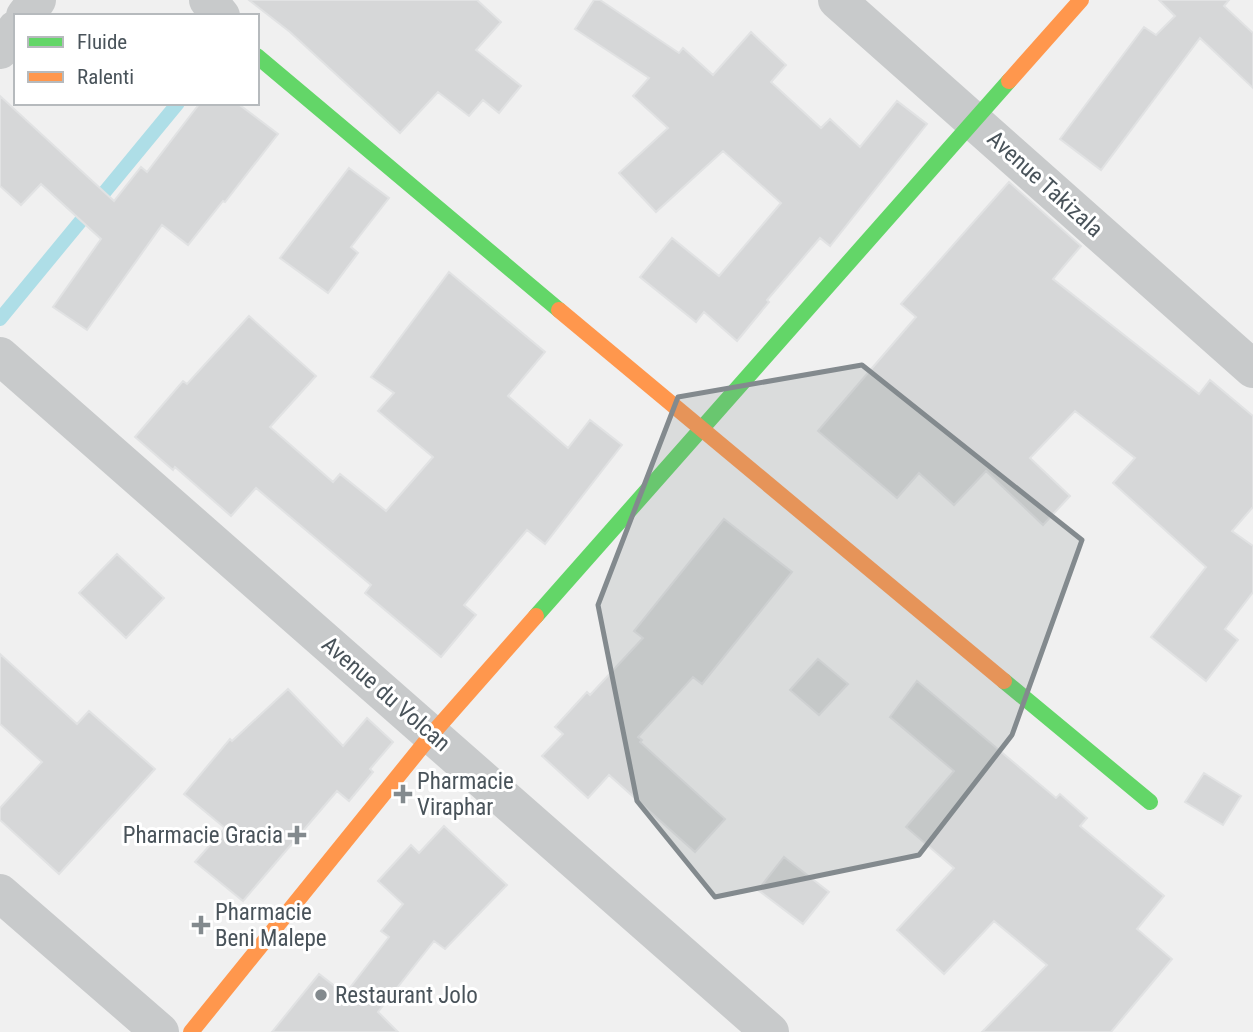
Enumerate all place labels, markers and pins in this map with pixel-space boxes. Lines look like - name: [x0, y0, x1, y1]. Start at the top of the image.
- place label: Pharmacie Viraphar: [417, 768, 514, 821]
- marker: Pharmacie Viraphar: [395, 786, 411, 802]
- place label: Pharmacie Gracia: [123, 822, 283, 849]
- marker: Pharmacie Gracia: [289, 827, 305, 843]
- place label: Pharmacie Beni Malepe: [215, 899, 327, 952]
- marker: Pharmacie Beni Malepe: [193, 917, 209, 933]
- place label: Restaurant Jolo: [335, 982, 478, 1009]
- marker: Restaurant Jolo: [313, 987, 329, 1003]

